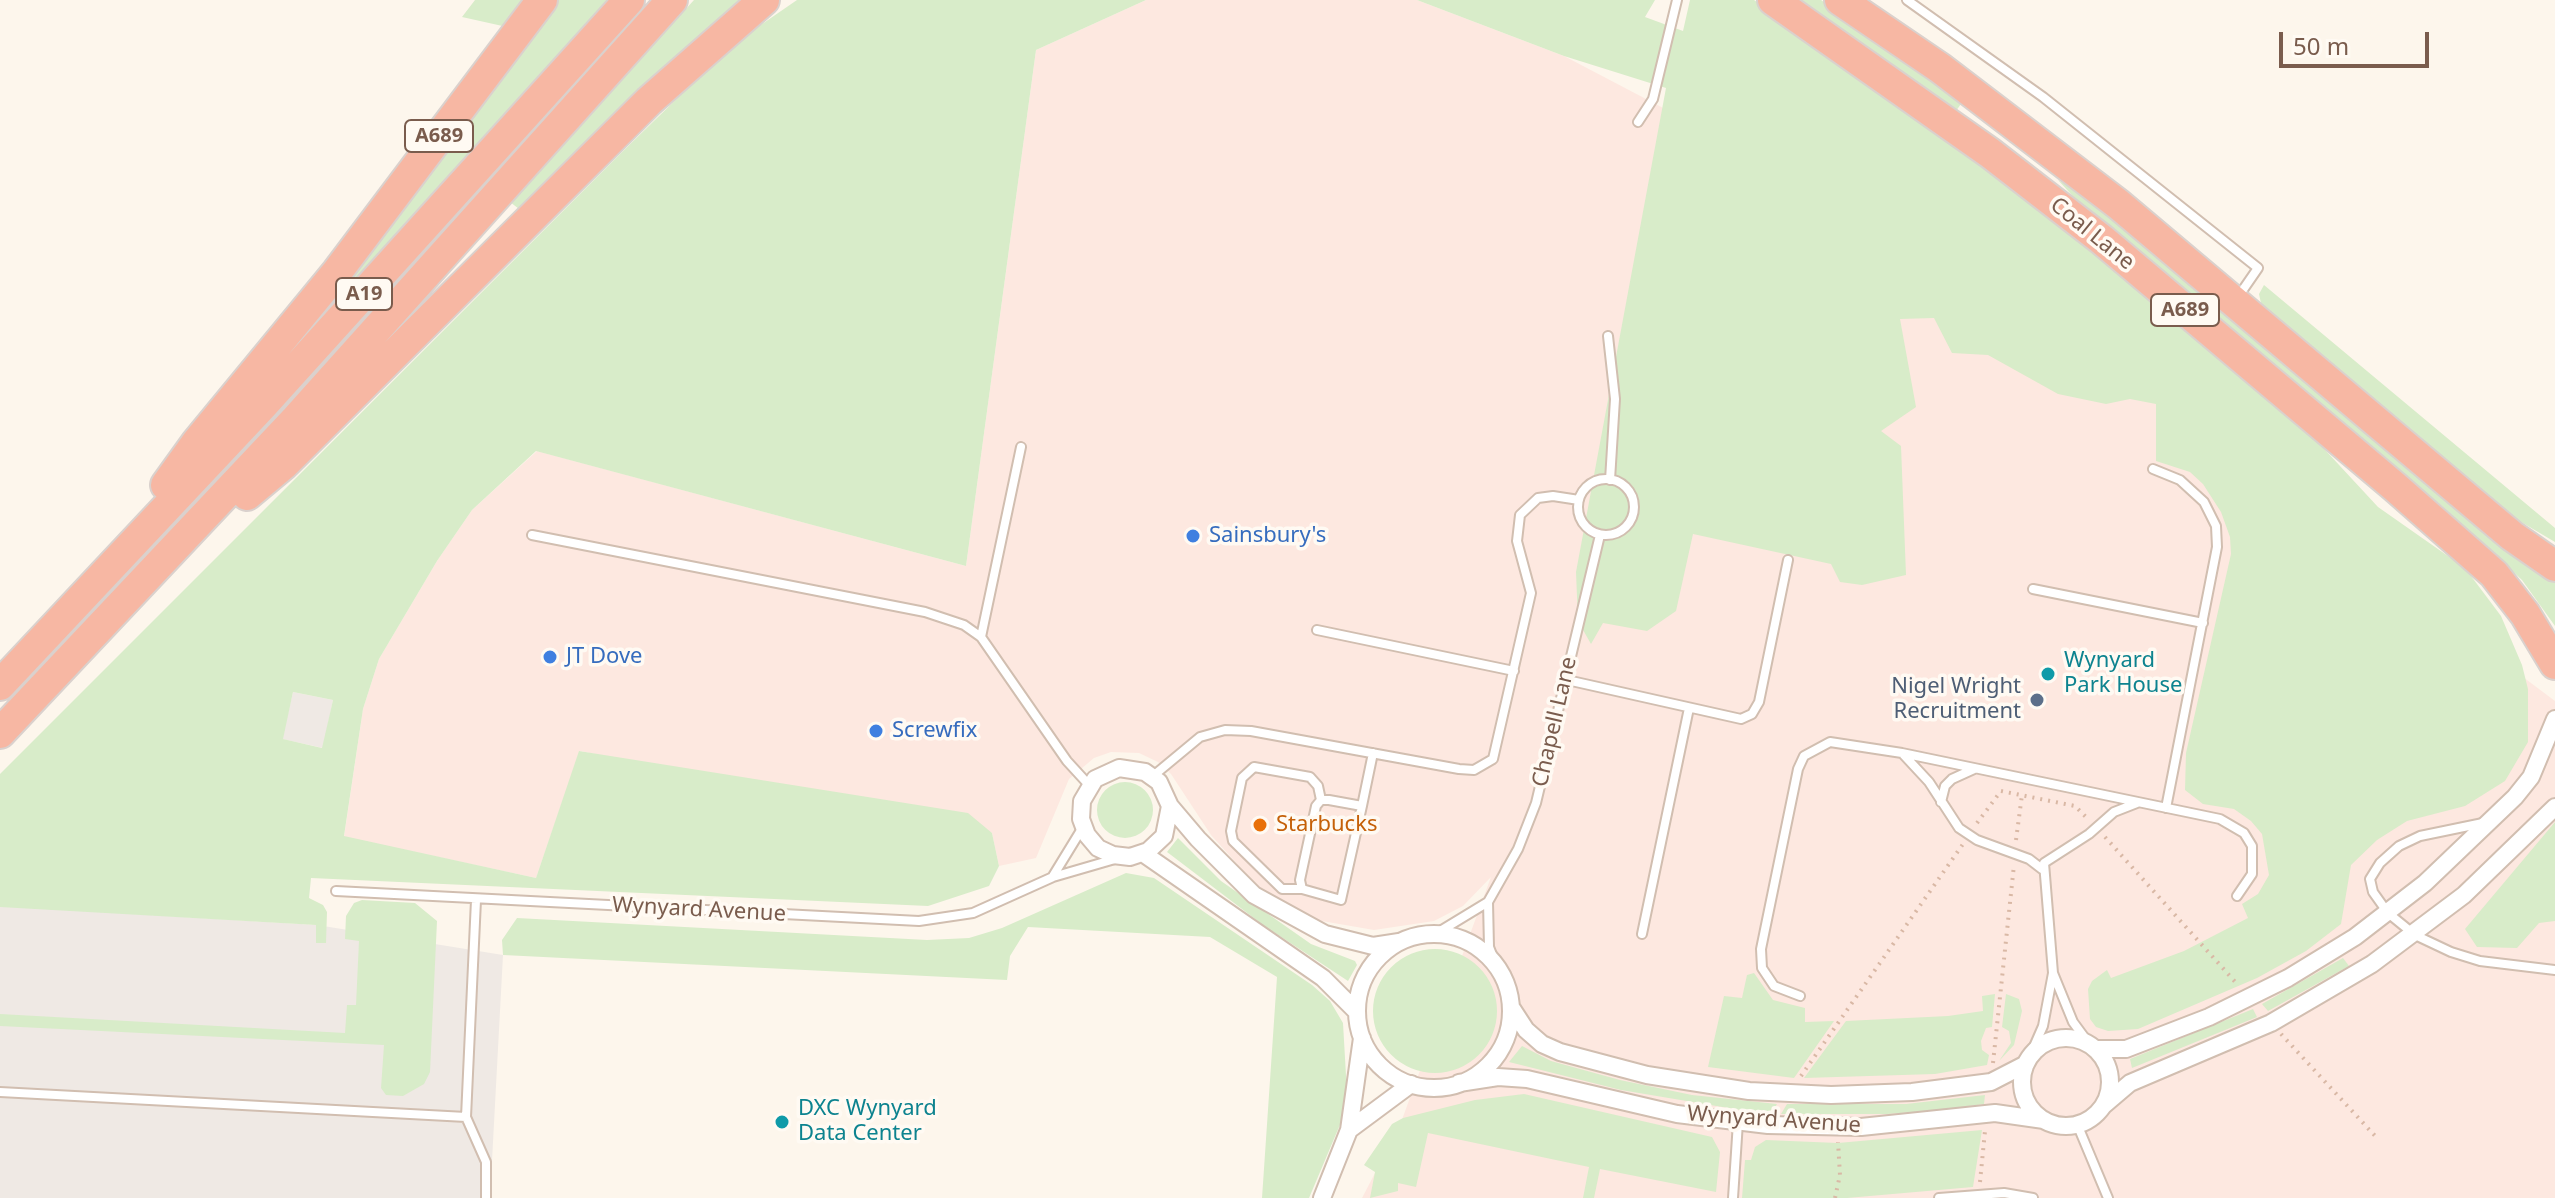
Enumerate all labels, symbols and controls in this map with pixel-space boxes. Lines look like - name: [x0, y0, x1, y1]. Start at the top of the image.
- scale bar: [2283, 16, 2433, 66]
- text: 50 m: [2293, 29, 2349, 62]
- road number: A689: [405, 120, 473, 152]
- street label: Coal Lane: [2045, 192, 2139, 276]
- road number: A19: [336, 278, 392, 310]
- road number: A689: [2151, 294, 2219, 326]
- place label: Sainsbury's: [1209, 523, 1326, 549]
- marker: Sainsbury's: [1184, 527, 1202, 545]
- place label: JT Dove: [566, 644, 642, 670]
- marker: JT Dove: [541, 648, 559, 666]
- place label: Wynyard Park House: [2064, 648, 2182, 700]
- street label: Chapell Lane: [1527, 654, 1583, 790]
- marker: Wynyard Park House: [2039, 665, 2057, 683]
- place label: Nigel Wright Recruitment: [1891, 674, 2021, 726]
- marker: Nigel Wright Recruitment: [2028, 691, 2046, 709]
- place label: Screwfix: [892, 718, 977, 744]
- marker: Screwfix: [867, 722, 885, 740]
- place label: Starbucks: [1276, 812, 1377, 838]
- marker: Starbucks: [1251, 816, 1269, 834]
- street label: Wynyard Avenue: [611, 892, 787, 928]
- place label: DXC Wynyard Data Center: [798, 1096, 937, 1148]
- street label: Wynyard Avenue: [1686, 1101, 1862, 1139]
- marker: DXC Wynyard Data Center: [773, 1113, 791, 1131]

